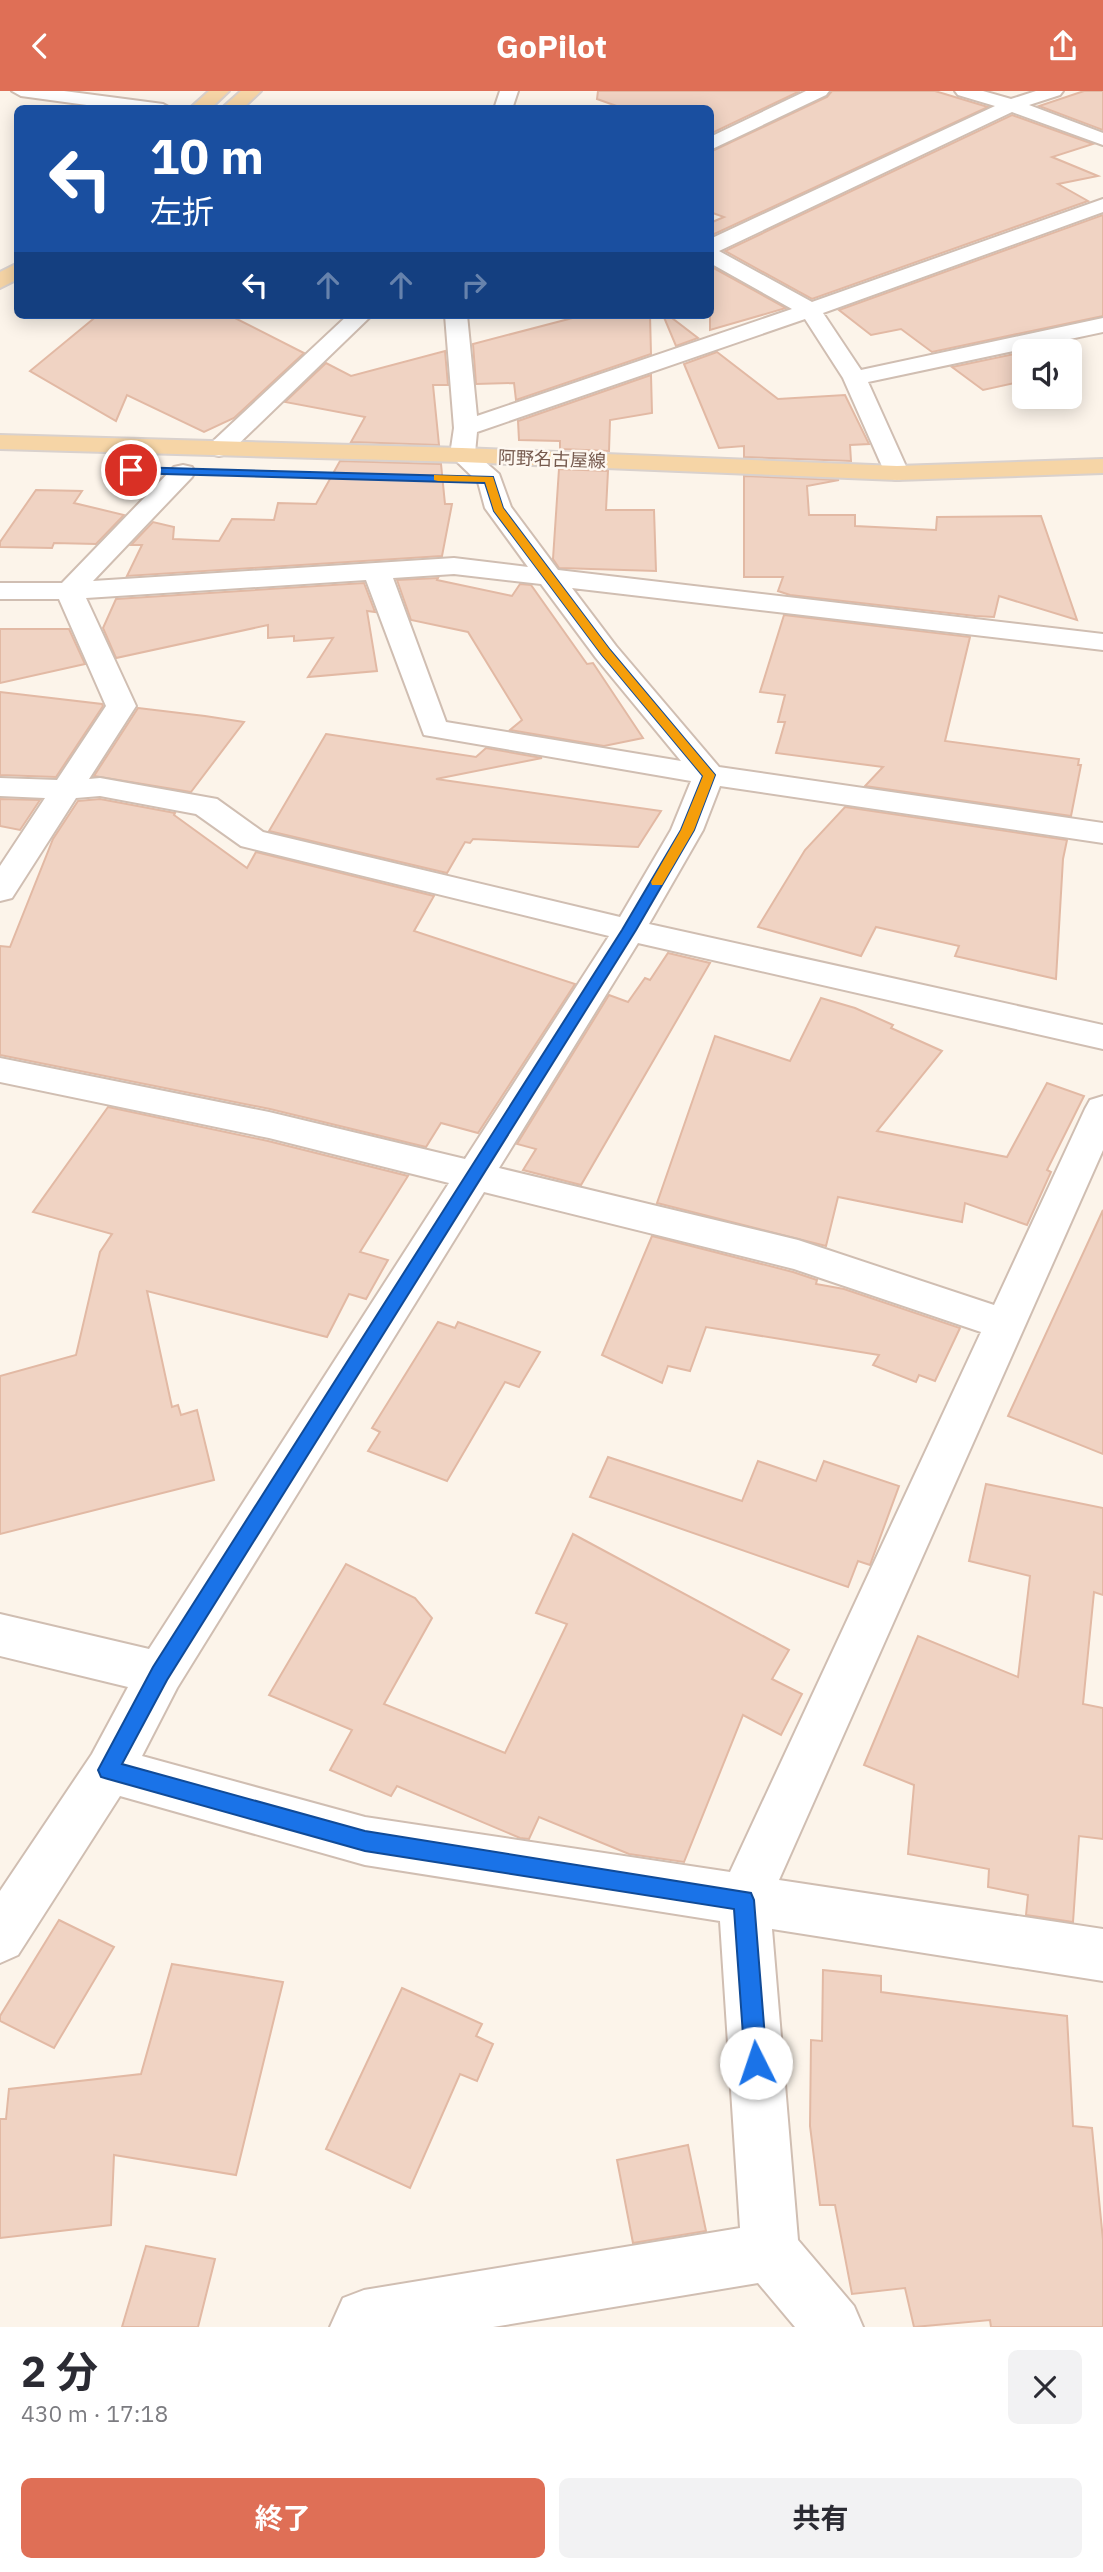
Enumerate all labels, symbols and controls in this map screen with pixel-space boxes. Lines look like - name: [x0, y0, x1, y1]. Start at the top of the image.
- text: GoPilot: [496, 25, 607, 67]
- icon: back: [21, 27, 59, 65]
- icon: share: [1044, 27, 1082, 65]
- text: 10 m: [150, 124, 264, 187]
- icon: left: [35, 133, 126, 224]
- text: 左折: [150, 190, 214, 232]
- icon: left: [236, 266, 274, 304]
- icon: ahead: [309, 266, 347, 304]
- icon: ahead: [382, 266, 420, 304]
- icon: right: [455, 266, 493, 304]
- map controls: [1012, 339, 1082, 409]
- button: sound: [1012, 339, 1082, 409]
- pin: [101, 440, 161, 500]
- street label: 阿野名古屋線: [498, 446, 606, 472]
- icon: arrive: [112, 451, 150, 489]
- position arrow: [719, 2026, 793, 2100]
- text: 2 分: [21, 2344, 98, 2399]
- button: close: [1008, 2350, 1082, 2424]
- text: 430 m · 17:18: [21, 2398, 168, 2428]
- button: 終了: [21, 2478, 545, 2558]
- button: 共有: [559, 2478, 1082, 2558]

